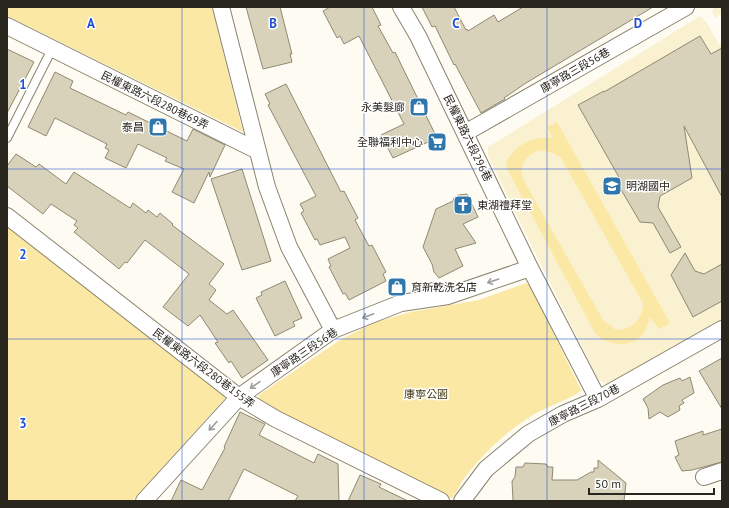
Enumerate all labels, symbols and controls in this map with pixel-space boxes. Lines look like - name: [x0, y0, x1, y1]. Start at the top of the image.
- text: A: [87, 15, 95, 32]
- text: B: [269, 15, 277, 32]
- text: C: [452, 15, 460, 32]
- text: D: [634, 15, 642, 32]
- street label: 康寧路三段56巷: [538, 44, 612, 96]
- street label: 民權東路六段280巷69弄: [99, 68, 211, 132]
- text: 1: [19, 76, 27, 93]
- street label: 民權東路六段296巷: [441, 92, 495, 184]
- shop icon: 永美髮廊: [408, 96, 430, 118]
- place label: 永美髮廊: [361, 100, 405, 114]
- shop icon: 泰昌: [147, 116, 169, 138]
- place label: 泰昌: [122, 120, 144, 134]
- supermarket icon: 全聯福利中心: [426, 131, 448, 153]
- place label: 全聯福利中心: [357, 135, 423, 149]
- school or university icon: 明湖國中: [601, 175, 623, 197]
- place label: 明湖國中: [626, 179, 670, 193]
- church icon: 東湖禮拜堂: [452, 194, 474, 216]
- place label: 東湖禮拜堂: [477, 198, 532, 212]
- text: 2: [19, 246, 27, 263]
- shop icon: 育新乾洗名店: [386, 276, 408, 298]
- one-way arrow: [487, 278, 500, 285]
- place label: 育新乾洗名店: [411, 280, 477, 294]
- one-way arrow: [363, 312, 375, 320]
- street label: 康寧路三段56巷: [268, 324, 340, 380]
- street label: 民權東路六段280巷155弄: [150, 325, 258, 411]
- one-way arrow: [250, 381, 261, 389]
- street label: 康寧路三段70巷: [546, 381, 622, 429]
- park label: 康寧公園: [404, 387, 448, 401]
- text: 3: [19, 415, 27, 432]
- one-way arrow: [208, 420, 217, 431]
- scale bar: [589, 470, 714, 496]
- text: 50 m: [595, 476, 621, 491]

